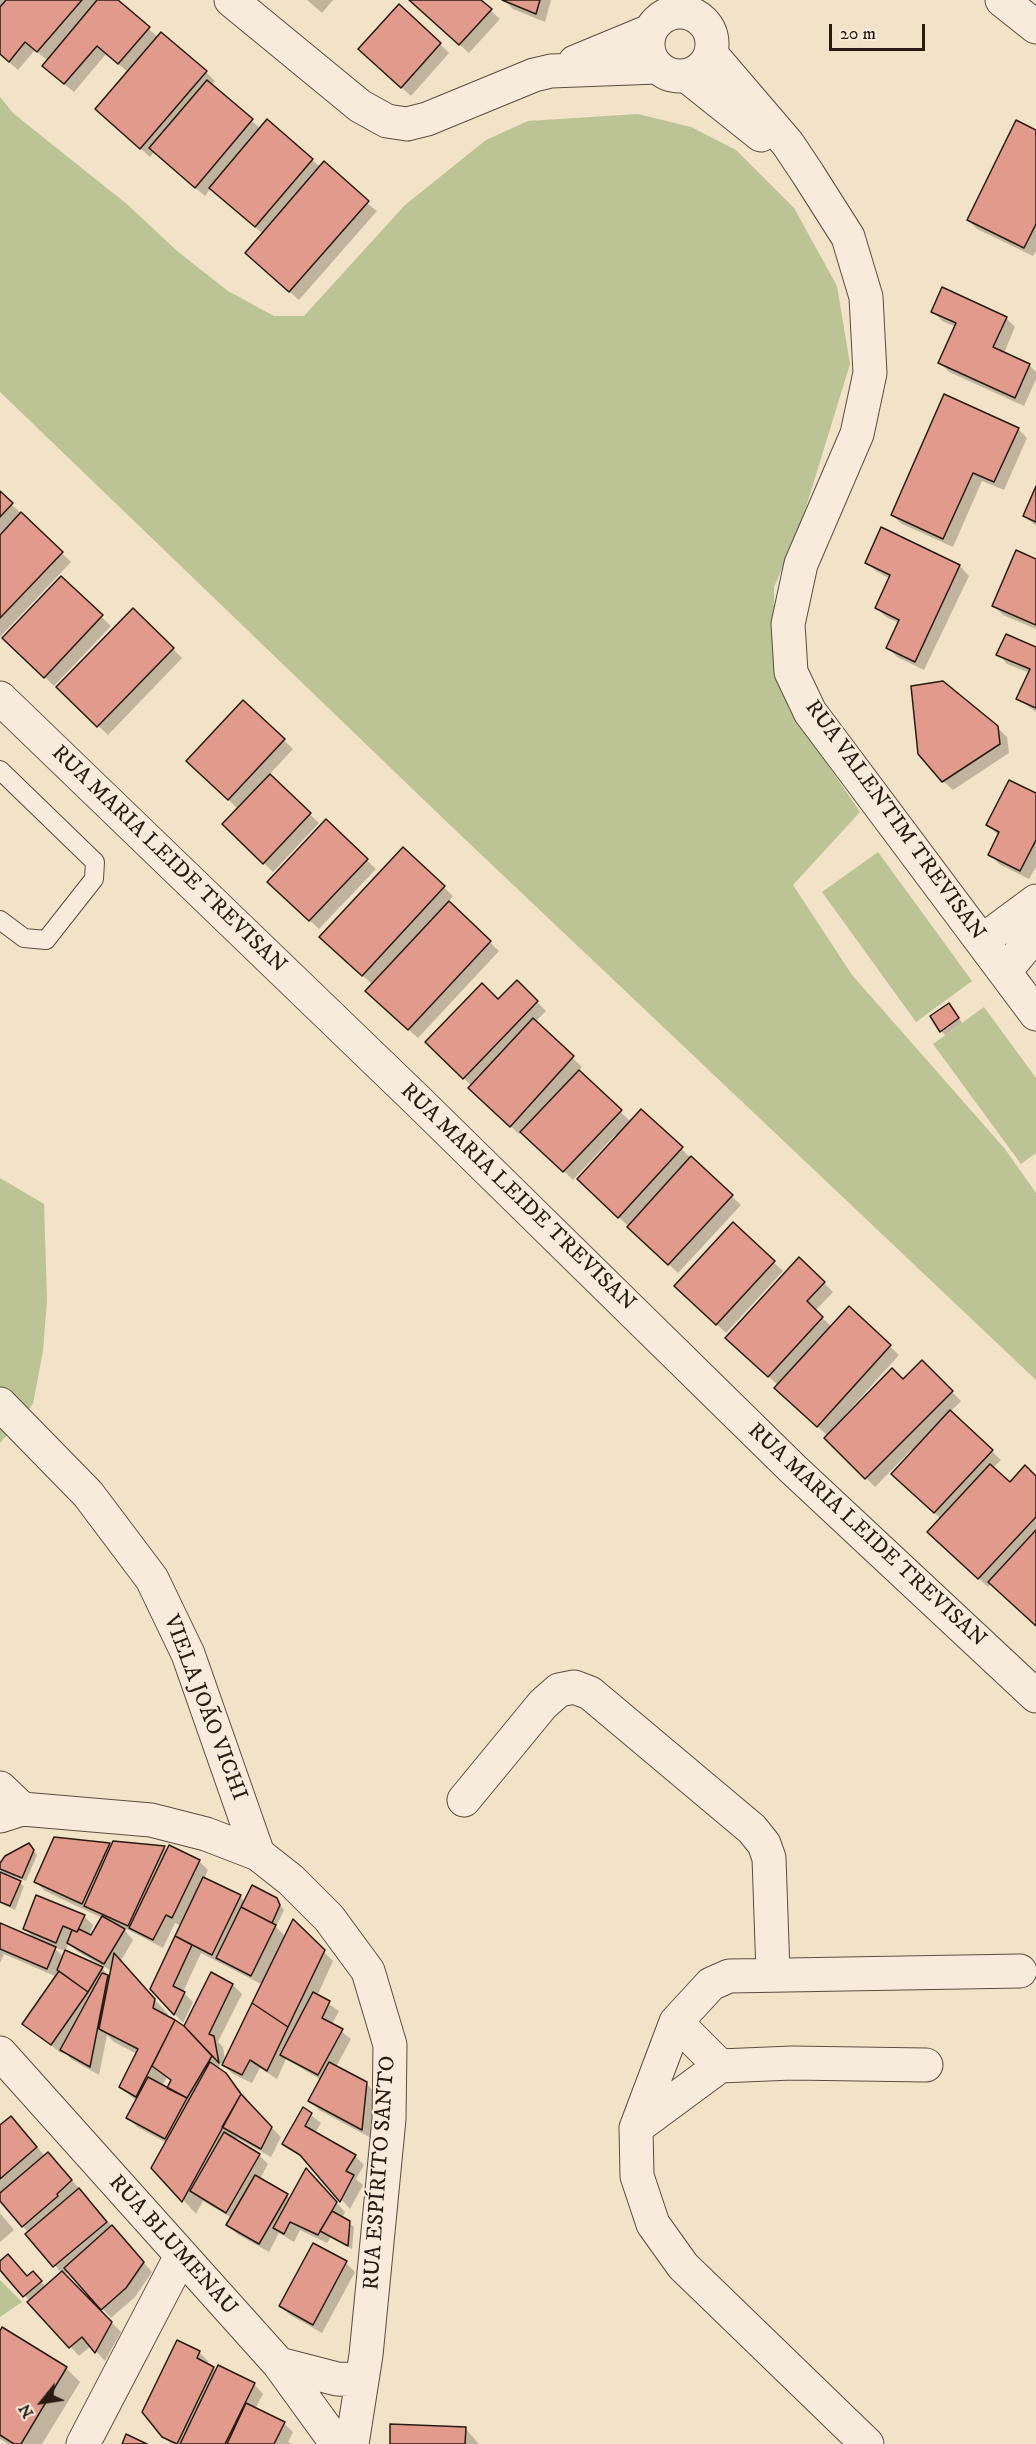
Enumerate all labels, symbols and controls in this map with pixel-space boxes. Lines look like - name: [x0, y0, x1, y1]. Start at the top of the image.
- scale bar: [832, 12, 928, 50]
- text: 20 m: [840, 23, 876, 45]
- street label: RUA VALENTIM TREVISAN: [798, 696, 990, 946]
- street label: RUA MARIA LEIDE TREVISAN: [45, 741, 291, 979]
- street label: RUA MARIA LEIDE TREVISAN: [394, 1079, 640, 1317]
- street label: RUA MARIA LEIDE TREVISAN: [741, 1418, 991, 1654]
- street label: VIELA JOÃO VICHI: [156, 1612, 252, 1804]
- street label: RUA ESPÍRITO SANTO: [360, 2055, 402, 2291]
- street label: RUA BLUMENAU: [102, 2170, 242, 2322]
- north arrow: [12, 2372, 72, 2432]
- text: N: [14, 2400, 38, 2422]

